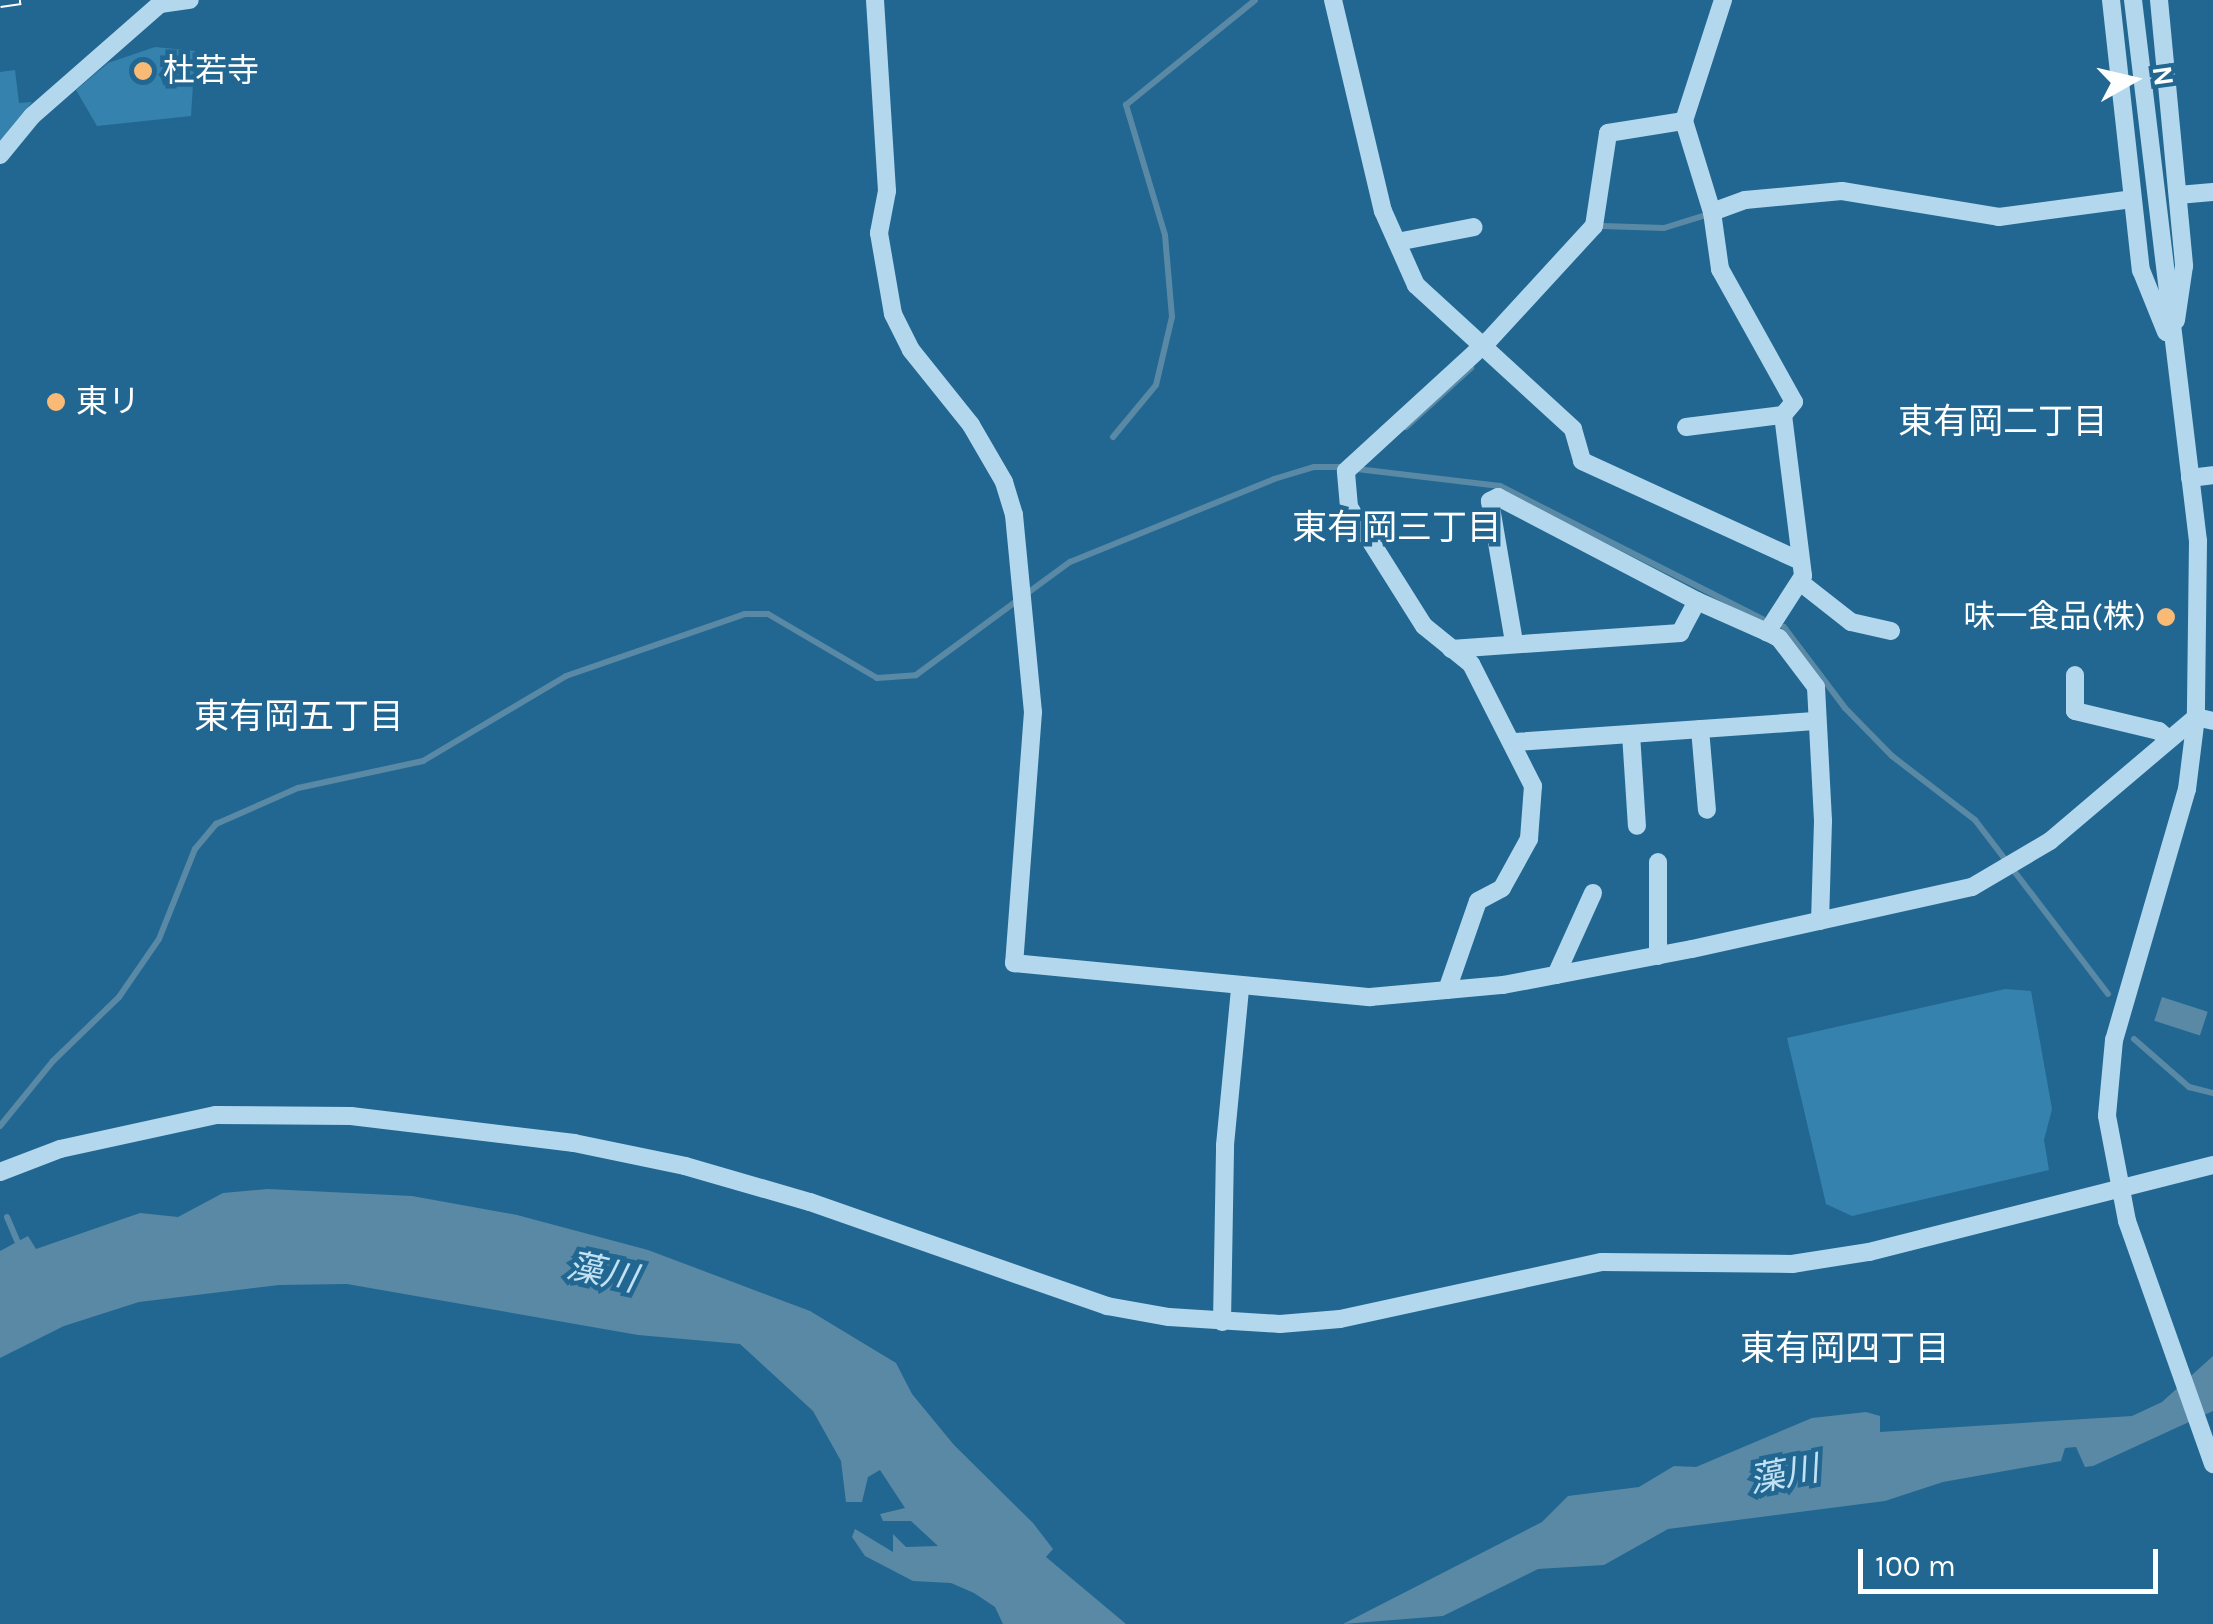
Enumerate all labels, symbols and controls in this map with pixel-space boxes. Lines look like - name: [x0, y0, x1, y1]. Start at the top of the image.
- north arrow: [2083, 30, 2183, 130]
- place label: 杜若寺: [163, 52, 259, 90]
- marker: 杜若寺: [132, 60, 154, 82]
- text: N: [2145, 64, 2181, 88]
- place label: 東リ: [76, 383, 140, 421]
- marker: 東リ: [45, 391, 67, 413]
- district label: 東有岡二丁目: [1898, 401, 2108, 443]
- district label: 東有岡三丁目: [1292, 507, 1502, 549]
- place label: 味一食品(株): [1963, 598, 2146, 636]
- marker: 味一食品(株): [2155, 606, 2177, 628]
- district label: 東有岡五丁目: [194, 696, 404, 738]
- water label: 藻川: [563, 1245, 641, 1301]
- district label: 東有岡四丁目: [1740, 1328, 1950, 1370]
- water label: 藻川: [1746, 1448, 1822, 1502]
- scale bar: [1863, 1529, 2163, 1591]
- text: 100 m: [1875, 1548, 1956, 1584]

